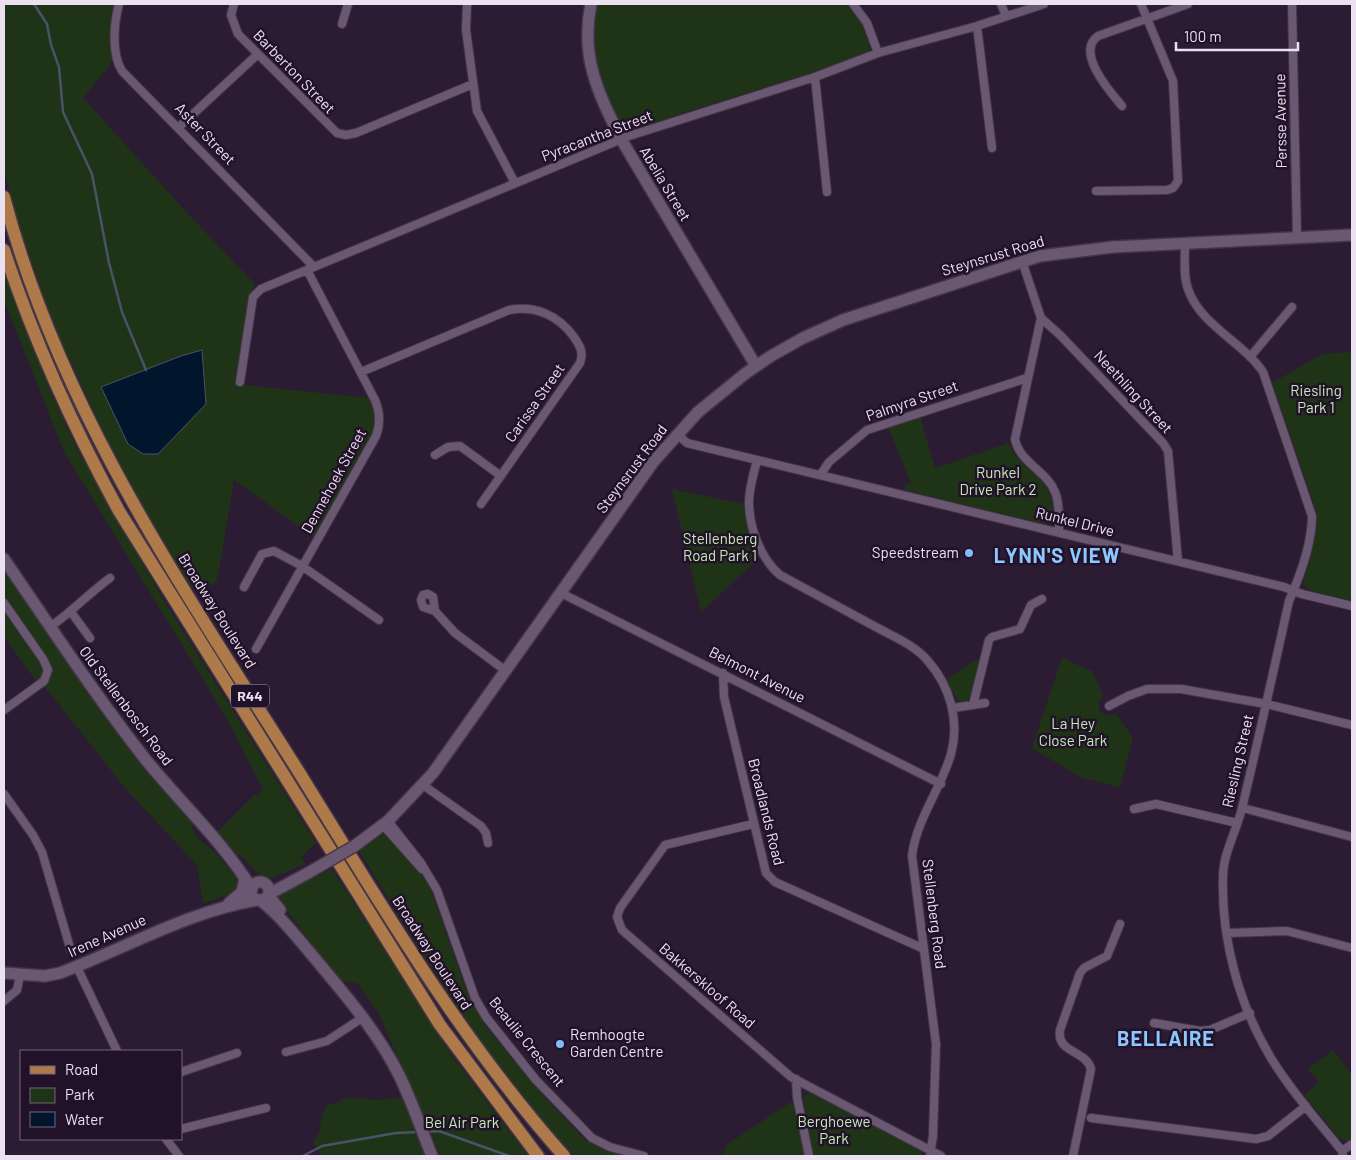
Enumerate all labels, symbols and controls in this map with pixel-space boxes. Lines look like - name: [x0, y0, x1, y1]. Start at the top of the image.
- scale bar: [1176, 20, 1298, 52]
- street label: Barberton Street: [250, 26, 339, 117]
- text: 100 m: [1184, 27, 1222, 45]
- street label: Persse Avenue: [1270, 73, 1290, 169]
- street label: Aster Street: [172, 99, 240, 168]
- street label: Pyracantha Street: [539, 106, 655, 165]
- street label: Abelia Street: [636, 143, 695, 224]
- street label: Steynsrust Road: [939, 231, 1046, 279]
- street label: Neethling Street: [1091, 346, 1177, 437]
- street label: Carissa Street: [500, 360, 568, 445]
- street label: Palmyra Street: [863, 376, 960, 424]
- park label: Riesling Park 1: [1290, 381, 1342, 416]
- street label: Steynsrust Road: [592, 421, 670, 516]
- street label: Dennehoek Street: [297, 425, 369, 536]
- park label: Runkel Drive Park 2: [960, 463, 1036, 498]
- street label: Runkel Drive: [1034, 503, 1116, 539]
- park label: Stellenberg Road Park 1: [683, 529, 757, 564]
- place label: Speedstream: [872, 543, 959, 561]
- district label: LYNN'S VIEW: [994, 543, 1120, 567]
- marker: Speedstream: [963, 547, 975, 559]
- street label: Broadway Boulevard: [175, 550, 260, 671]
- street label: Old Stellenbosch Road: [76, 642, 177, 768]
- street label: Belmont Avenue: [706, 642, 809, 706]
- road number: R44: [231, 684, 269, 708]
- street label: Riesling Street: [1218, 712, 1257, 809]
- park label: La Hey Close Park: [1039, 714, 1108, 749]
- street label: Broadlands Road: [745, 756, 789, 867]
- street label: Stellenberg Road: [919, 858, 951, 970]
- street label: Broadway Boulevard: [389, 892, 476, 1013]
- street label: Irene Avenue: [65, 910, 149, 960]
- street label: Bakkerskloof Road: [656, 939, 759, 1032]
- street label: Beaulie Crescent: [486, 993, 569, 1090]
- place label: Remhoogte Garden Centre: [570, 1025, 663, 1060]
- district label: BELLAIRE: [1117, 1026, 1215, 1050]
- marker: Remhoogte Garden Centre: [554, 1038, 566, 1050]
- legend: [20, 1050, 182, 1140]
- text: Road: [65, 1060, 98, 1078]
- text: Park: [65, 1085, 95, 1103]
- text: Water: [65, 1110, 104, 1128]
- park label: Berghoewe Park: [797, 1112, 871, 1147]
- park label: Bel Air Park: [425, 1113, 500, 1131]

